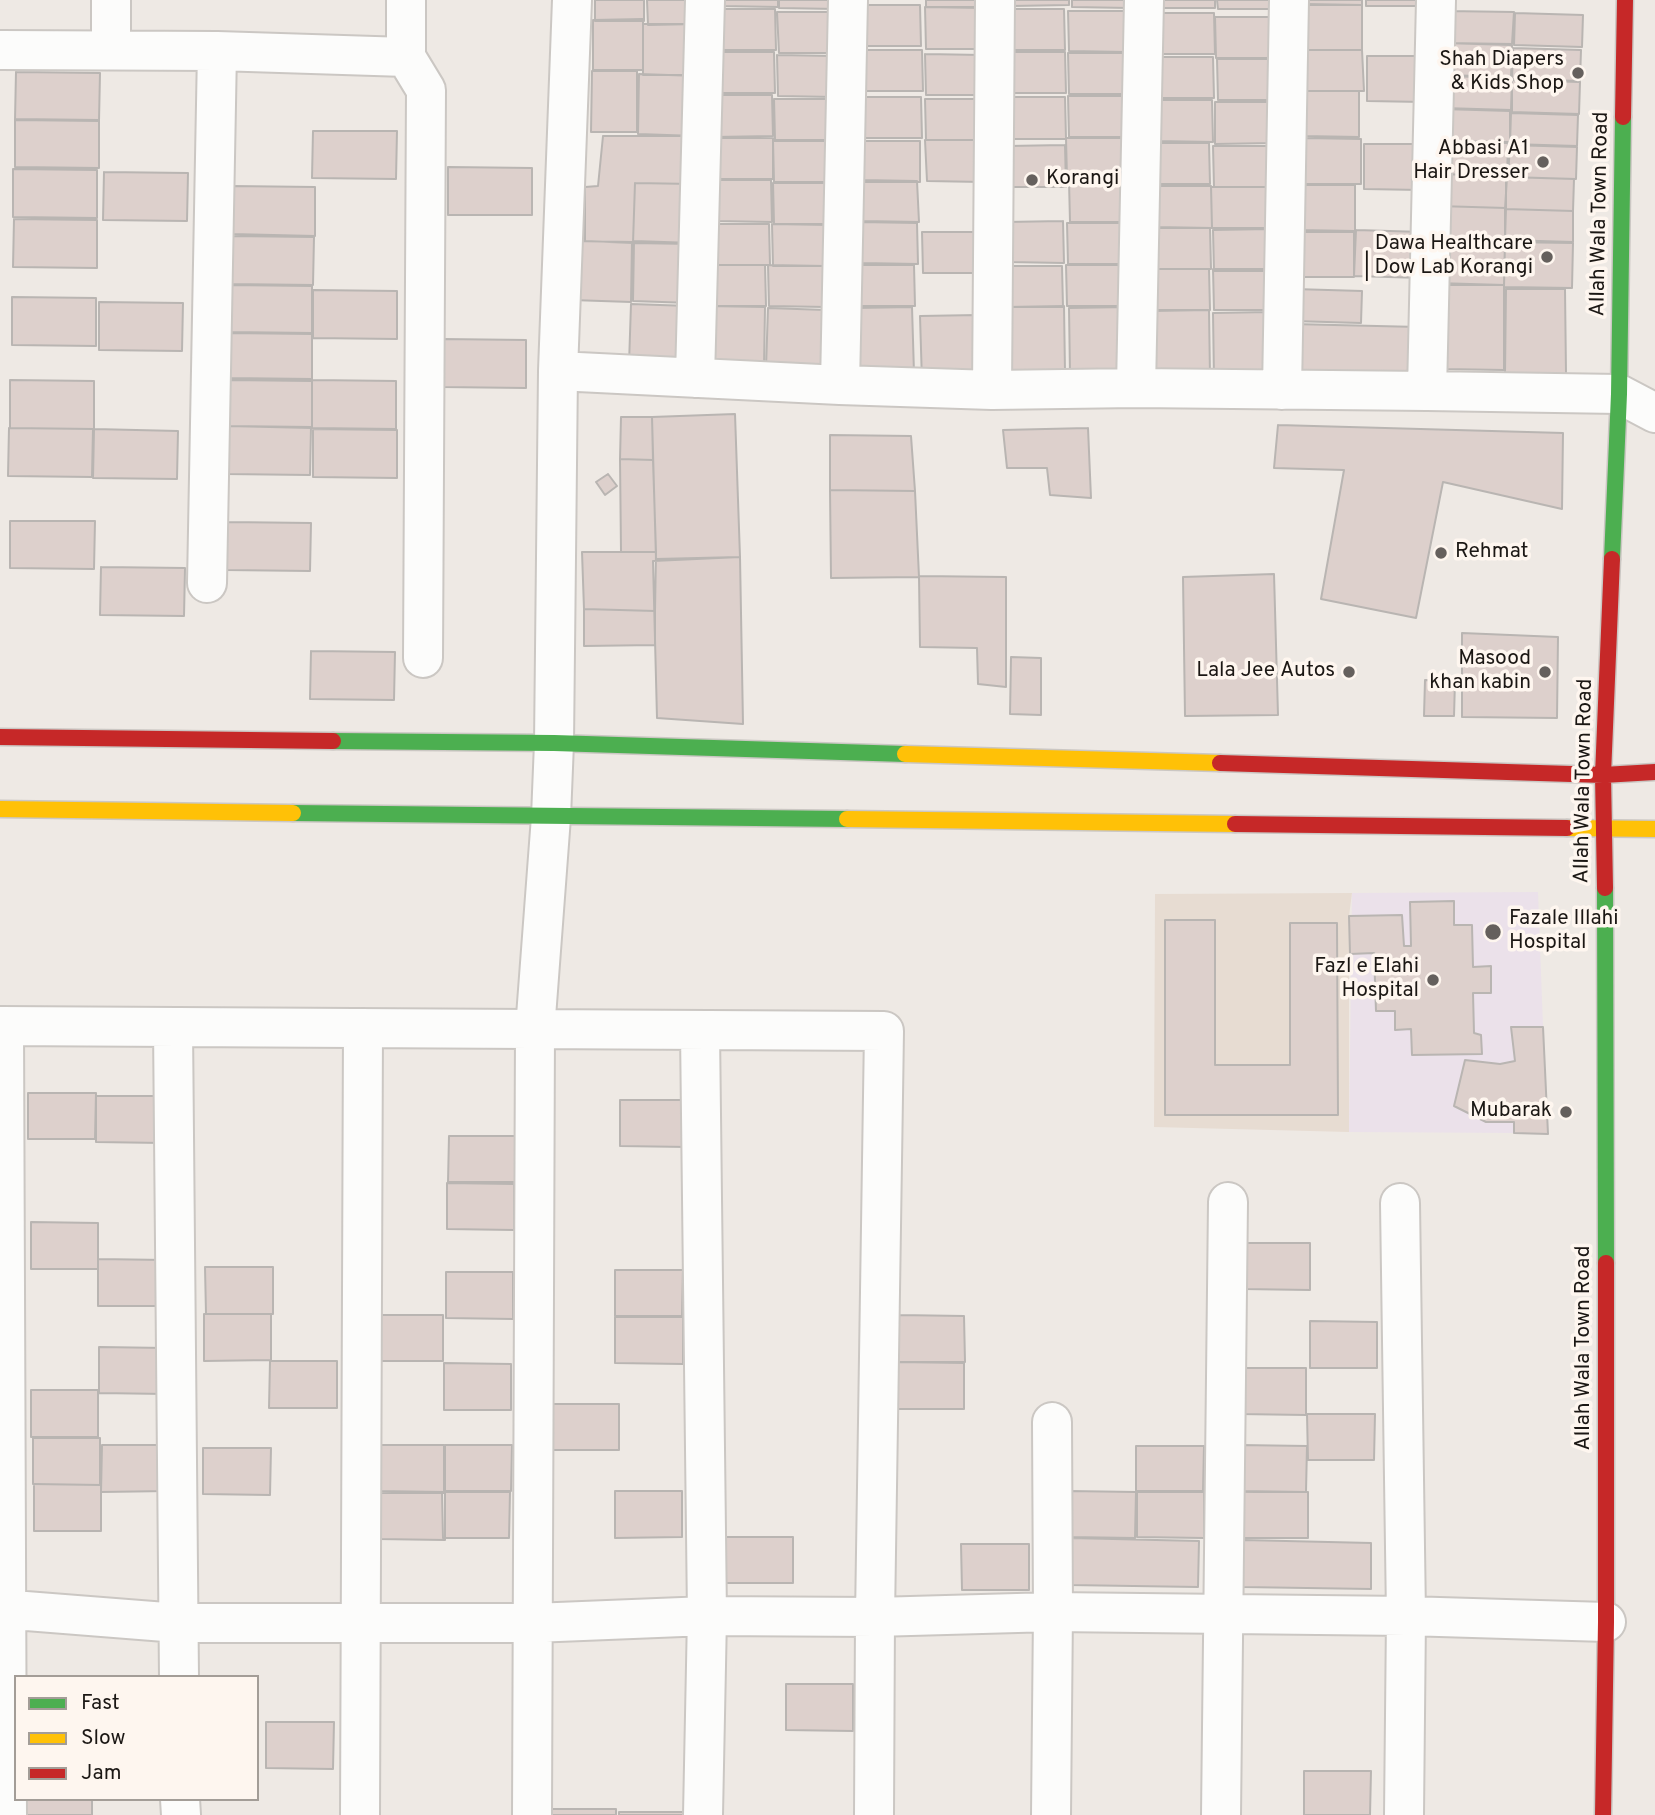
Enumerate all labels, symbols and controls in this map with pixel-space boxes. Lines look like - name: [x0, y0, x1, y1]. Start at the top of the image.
- place label: Shah Diapers & Kids Shop: [1439, 48, 1564, 98]
- marker: Shah Diapers & Kids Shop: [1570, 65, 1586, 81]
- street label: Allah Wala Town Road: [1587, 111, 1615, 317]
- place label: Abbasi A1 Hair Dresser: [1413, 137, 1529, 187]
- marker: Abbasi A1 Hair Dresser: [1535, 154, 1551, 170]
- place label: Korangi: [1046, 167, 1119, 193]
- marker: Korangi: [1024, 172, 1040, 188]
- place label: Dawa Healthcare | Dow Lab Korangi: [1364, 232, 1533, 282]
- marker: Dawa Healthcare | Dow Lab Korangi: [1539, 249, 1555, 265]
- place label: Rehmat: [1455, 540, 1528, 566]
- marker: Rehmat: [1433, 545, 1449, 561]
- place label: Masood khan kabin: [1429, 647, 1531, 697]
- place label: Lala Jee Autos: [1196, 659, 1335, 685]
- marker: Lala Jee Autos: [1341, 664, 1357, 680]
- marker: Masood khan kabin: [1537, 664, 1553, 680]
- street label: Allah Wala Town Road: [1571, 678, 1599, 884]
- place label: Fazale Illahi Hospital: [1509, 907, 1619, 957]
- marker: Fazale Illahi Hospital: [1483, 922, 1503, 942]
- place label: Fazl e Elahi Hospital: [1314, 955, 1419, 1005]
- marker: Fazl e Elahi Hospital: [1425, 972, 1441, 988]
- place label: Mubarak: [1470, 1099, 1552, 1125]
- marker: Mubarak: [1558, 1104, 1574, 1120]
- street label: Allah Wala Town Road: [1572, 1246, 1598, 1450]
- legend: [14, 1675, 259, 1801]
- text: Fast: [81, 1690, 120, 1717]
- text: Slow: [81, 1725, 126, 1752]
- text: Jam: [81, 1760, 122, 1787]

